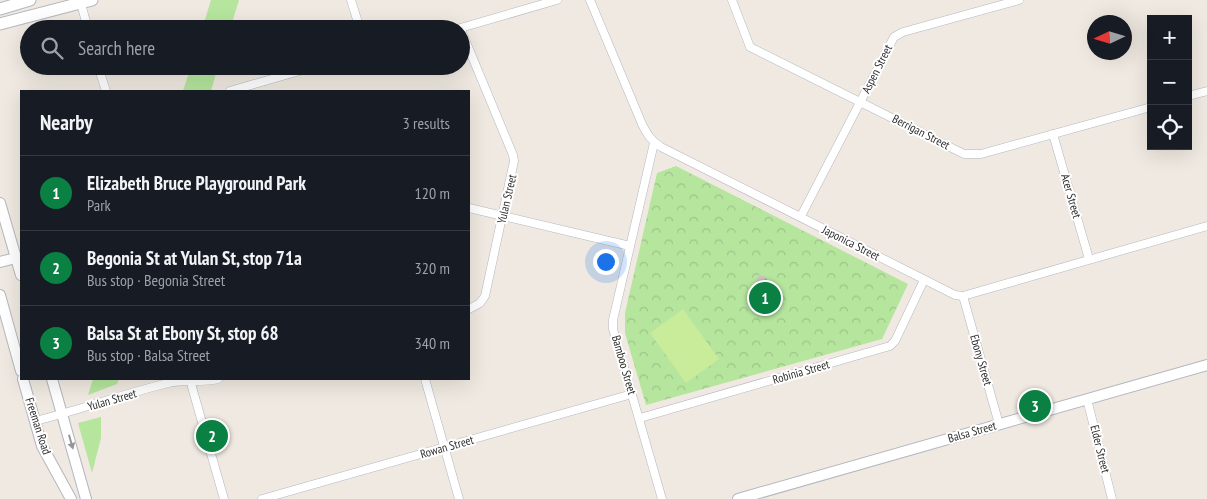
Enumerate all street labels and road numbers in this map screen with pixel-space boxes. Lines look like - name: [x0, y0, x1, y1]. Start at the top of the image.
- street label: Aspen Street: [858, 41, 895, 96]
- street label: Berrigan Street: [890, 111, 953, 153]
- street label: Yulan Street: [494, 172, 520, 225]
- street label: Acer Street: [1058, 172, 1085, 220]
- street label: Japonica Street: [819, 221, 883, 264]
- street label: Bamboo Street: [609, 333, 640, 397]
- street label: Ebony Street: [967, 333, 996, 388]
- street label: Robinia Street: [771, 356, 832, 387]
- street label: Yulan Street: [86, 385, 139, 414]
- street label: Freeman Road: [22, 395, 55, 456]
- street label: Balsa Street: [946, 417, 998, 446]
- street label: Elder Street: [1087, 423, 1114, 475]
- street label: Rowan Street: [418, 432, 476, 461]

